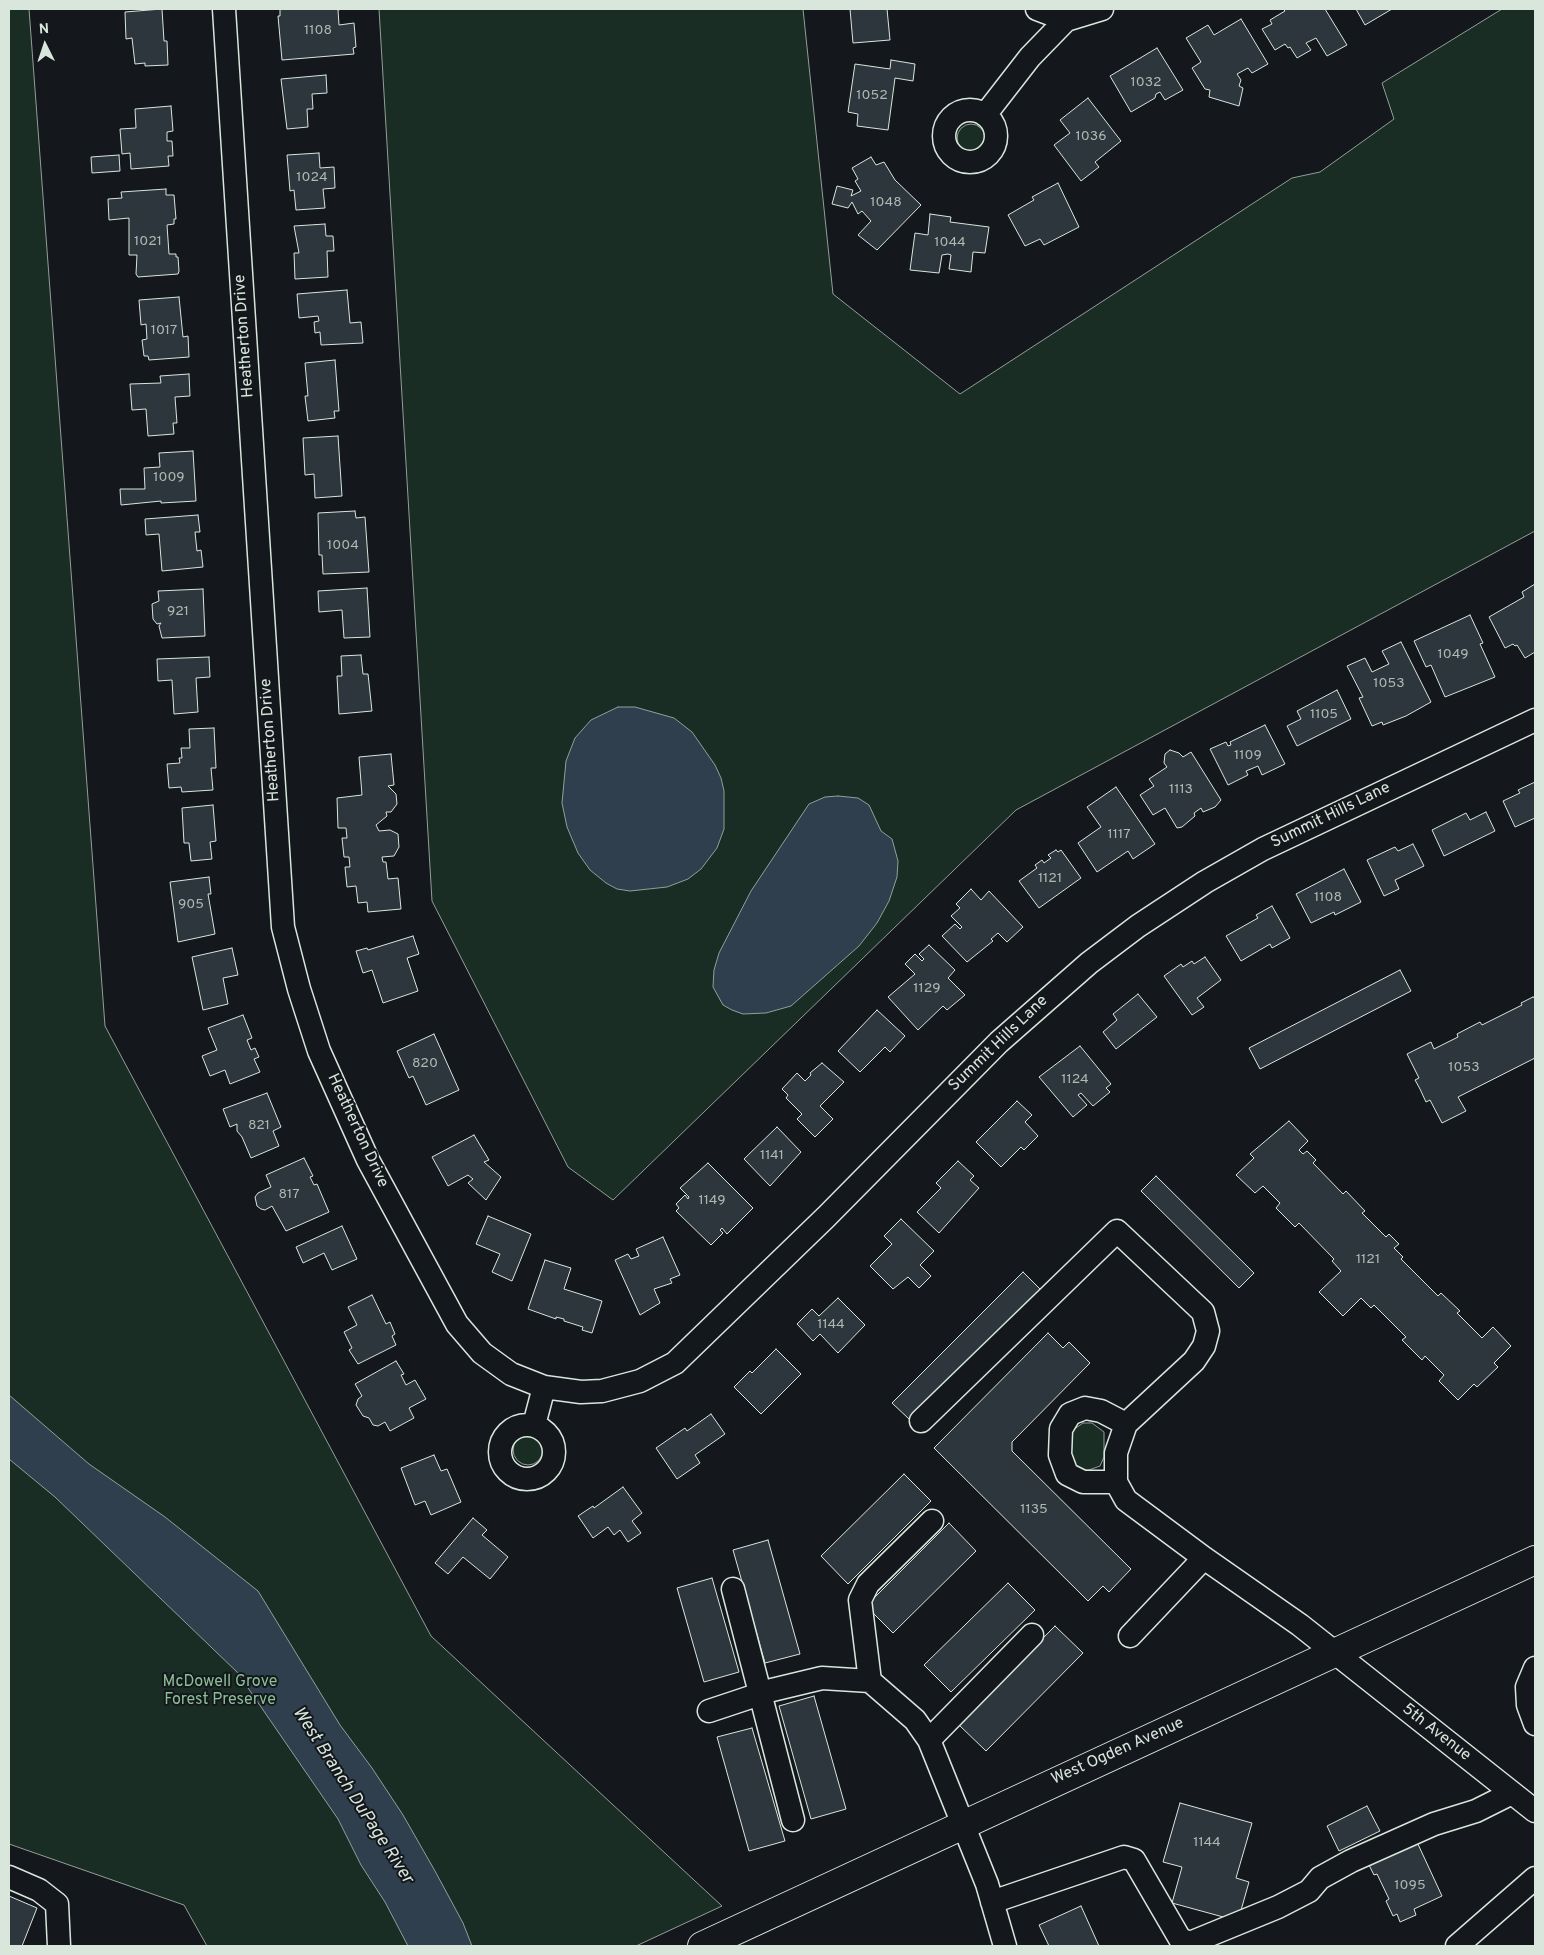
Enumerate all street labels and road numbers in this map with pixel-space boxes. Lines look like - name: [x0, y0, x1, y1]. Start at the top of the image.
- street label: Heatherton Drive: [231, 274, 259, 398]
- street label: Heatherton Drive: [257, 678, 285, 802]
- street label: Summit Hills Lane: [1268, 779, 1394, 853]
- street label: Summit Hills Lane: [945, 992, 1053, 1096]
- street label: Heatherton Drive: [322, 1071, 392, 1191]
- street label: 5th Avenue: [1398, 1700, 1474, 1766]
- street label: West Ogden Avenue: [1049, 1714, 1187, 1790]

